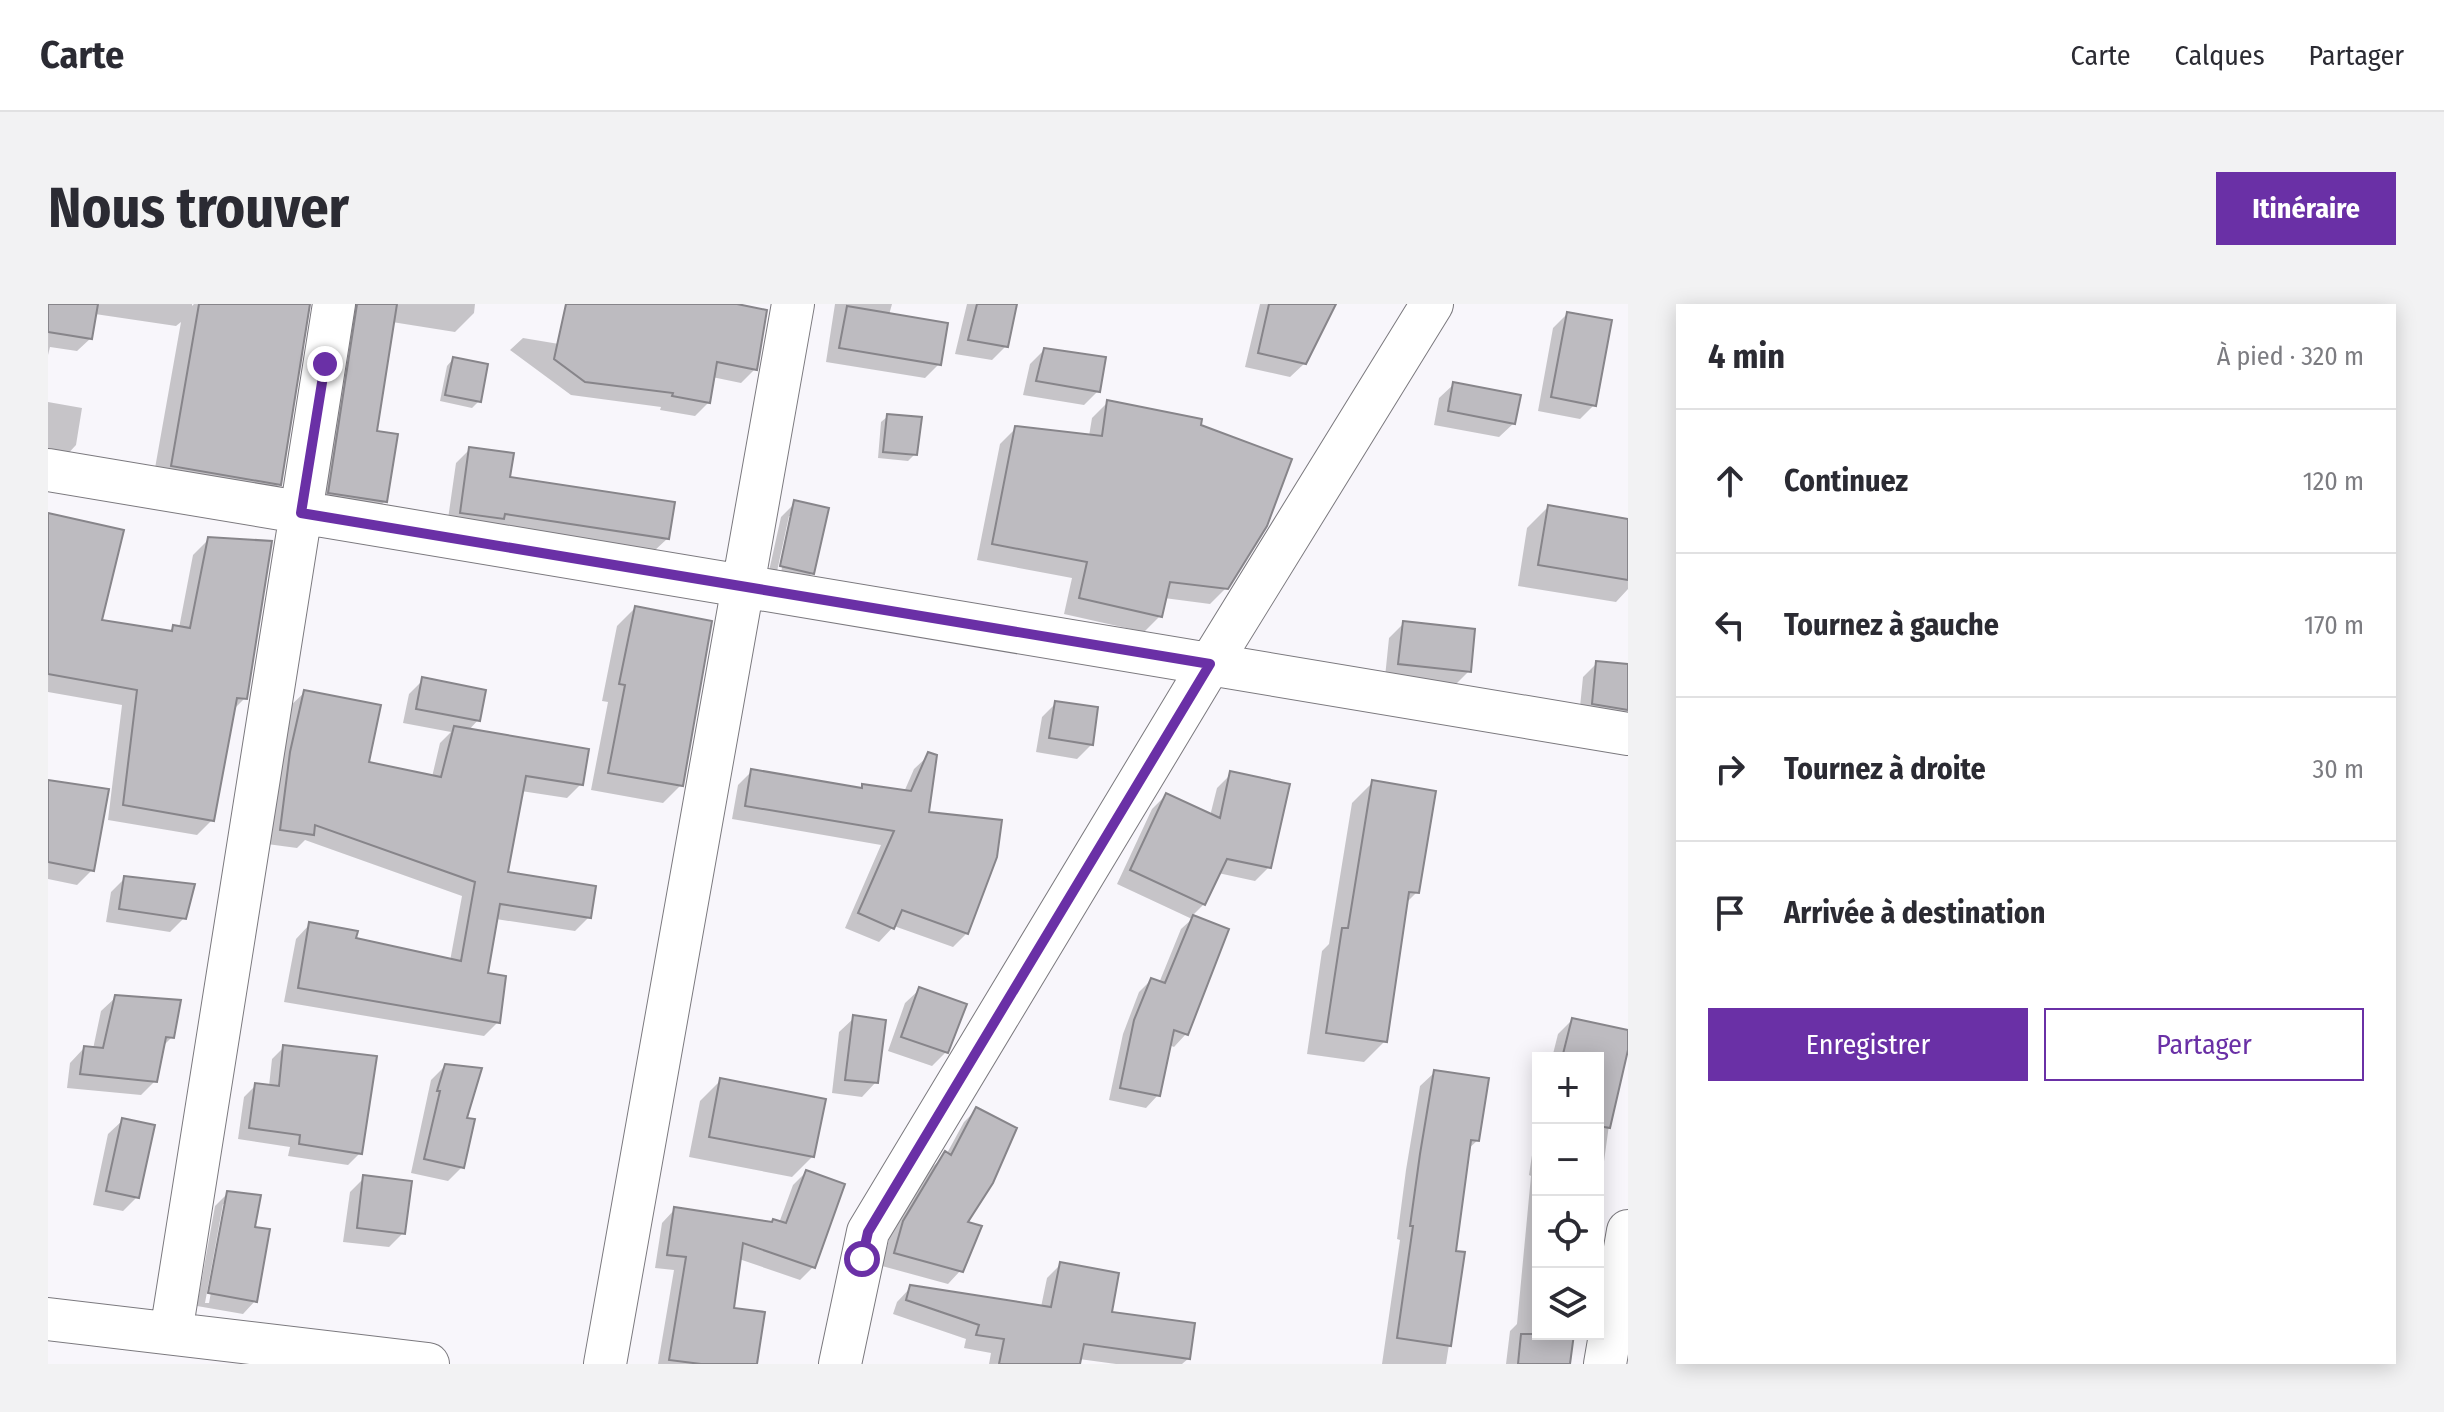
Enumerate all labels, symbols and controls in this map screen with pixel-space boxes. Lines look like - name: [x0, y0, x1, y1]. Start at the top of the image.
- text: Carte: [40, 32, 124, 78]
- text: Carte: [2071, 39, 2131, 72]
- text: Calques: [2175, 39, 2265, 72]
- text: Partager: [2309, 39, 2404, 72]
- button: Itinéraire: [2216, 172, 2396, 245]
- text: Nous trouver: [48, 175, 349, 242]
- text: 4 min: [1708, 336, 1785, 377]
- text: À pied · 320 m: [2217, 341, 2364, 372]
- route end: [307, 346, 343, 382]
- icon: ahead: [1708, 459, 1752, 503]
- text: Continuez: [1784, 463, 1908, 499]
- text: 120 m: [2303, 466, 2364, 497]
- icon: left: [1708, 603, 1752, 647]
- text: Tournez à gauche: [1784, 607, 1999, 643]
- text: 170 m: [2304, 610, 2364, 641]
- icon: right: [1708, 747, 1752, 791]
- text: Tournez à droite: [1784, 751, 1986, 787]
- text: 30 m: [2313, 754, 2364, 785]
- icon: arrive: [1708, 891, 1752, 935]
- text: Arrivée à destination: [1784, 895, 2045, 931]
- button: Enregistrer: [1708, 1008, 2028, 1081]
- button: Partager: [2044, 1008, 2364, 1081]
- map controls: [1532, 1052, 1604, 1340]
- button: +: [1532, 1052, 1604, 1124]
- button: −: [1532, 1124, 1604, 1196]
- button: locate: [1532, 1196, 1604, 1268]
- route start: [844, 1241, 880, 1277]
- button: layers: [1532, 1268, 1604, 1340]

